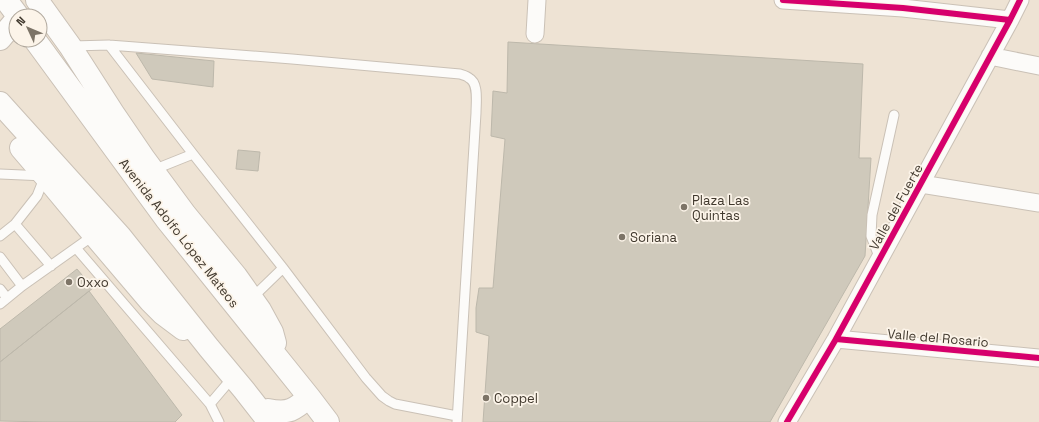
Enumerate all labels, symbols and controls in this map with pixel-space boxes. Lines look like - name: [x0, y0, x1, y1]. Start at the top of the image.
- north arrow: [8, 8, 48, 48]
- text: N: [13, 14, 28, 29]
- street label: Avenida Adolfo López Mateos: [115, 155, 243, 311]
- street label: Valle del Fuerte: [865, 161, 927, 253]
- place label: Plaza Las Quintas: [692, 192, 750, 224]
- marker: Plaza Las Quintas: [679, 202, 689, 212]
- place label: Soriana: [630, 229, 678, 246]
- marker: Soriana: [617, 232, 627, 242]
- place label: Oxxo: [77, 274, 109, 291]
- marker: Oxxo: [64, 277, 74, 287]
- street label: Valle del Rosario: [887, 325, 989, 351]
- place label: Coppel: [494, 390, 538, 407]
- marker: Coppel: [481, 393, 491, 403]

